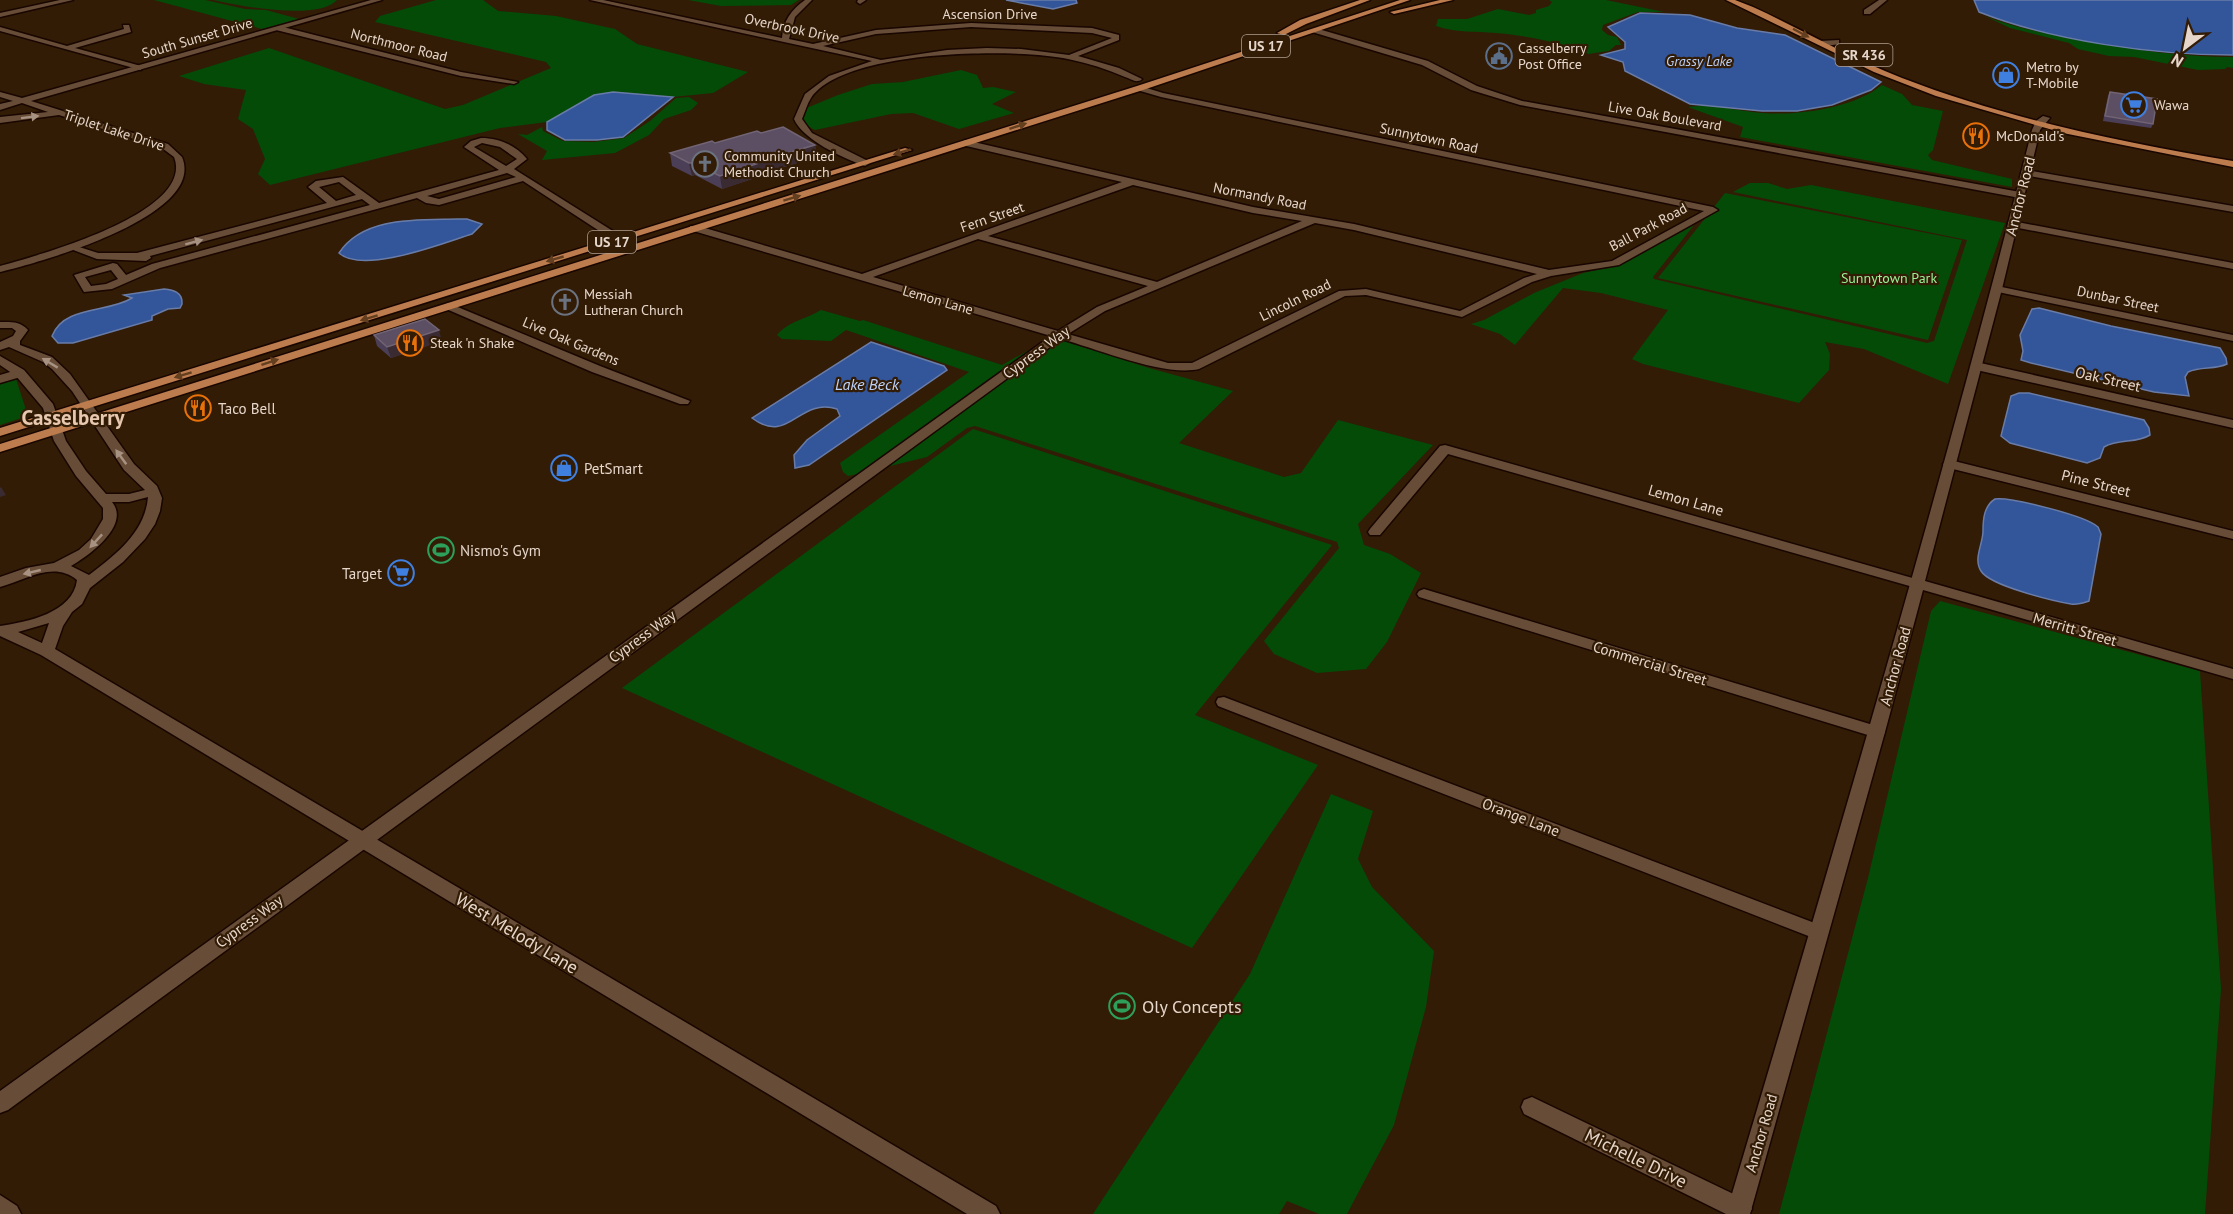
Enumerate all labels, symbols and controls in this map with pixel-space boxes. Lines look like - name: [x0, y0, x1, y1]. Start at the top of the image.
- street label: Ascension Drive: [943, 5, 1037, 23]
- street label: Overbrook Drive: [743, 9, 841, 47]
- street label: South Sunset Drive: [140, 14, 254, 62]
- north arrow: [2155, 18, 2215, 78]
- street label: Northmoor Road: [349, 24, 449, 66]
- one-way arrow: [1793, 28, 1810, 38]
- road number: US 17: [1242, 35, 1290, 57]
- place label: Casselberry Post Office: [1518, 39, 1587, 73]
- public building icon: Casselberry Post Office: [1484, 41, 1514, 71]
- road number: SR 436: [1836, 44, 1892, 66]
- text: N: [2167, 49, 2187, 72]
- water label: Grassy Lake: [1666, 52, 1732, 70]
- place label: Metro by T-Mobile: [2026, 58, 2079, 92]
- shop icon: Metro by T-Mobile: [1991, 60, 2021, 90]
- supermarket icon: Wawa: [2119, 90, 2149, 120]
- place label: Wawa: [2154, 96, 2189, 114]
- street label: Live Oak Boulevard: [1607, 97, 1723, 135]
- street label: Triplet Lake Drive: [61, 105, 167, 155]
- one-way arrow: [20, 112, 39, 122]
- street label: Sunnytown Road: [1378, 119, 1480, 157]
- one-way arrow: [1009, 121, 1027, 130]
- restaurant icon: McDonald's: [1961, 121, 1991, 151]
- place label: McDonald's: [1996, 127, 2064, 145]
- place label: Community United Methodist Church: [724, 147, 835, 181]
- one-way arrow: [893, 148, 911, 157]
- church icon: Community United Methodist Church: [690, 149, 720, 179]
- street label: Anchor Road: [2001, 154, 2039, 238]
- street label: Normandy Road: [1212, 178, 1308, 214]
- one-way arrow: [783, 192, 801, 202]
- street label: Fern Street: [958, 198, 1026, 236]
- street label: Ball Park Road: [1606, 199, 1690, 255]
- road number: US 17: [588, 231, 636, 253]
- one-way arrow: [185, 237, 203, 246]
- one-way arrow: [546, 255, 564, 264]
- park label: Sunnytown Park: [1841, 269, 1937, 287]
- street label: Lincoln Road: [1256, 275, 1334, 325]
- street label: Lemon Lane: [901, 281, 975, 319]
- street label: Dunbar Street: [2075, 282, 2161, 316]
- place label: Messiah Lutheran Church: [584, 285, 683, 319]
- church icon: Messiah Lutheran Church: [550, 287, 580, 317]
- one-way arrow: [360, 313, 378, 323]
- street label: Live Oak Gardens: [520, 313, 622, 370]
- street label: Cypress Way: [999, 321, 1073, 383]
- restaurant icon: Steak 'n Shake: [395, 328, 425, 358]
- place label: Steak 'n Shake: [430, 334, 514, 352]
- one-way arrow: [261, 357, 279, 367]
- one-way arrow: [42, 358, 58, 369]
- street label: Oak Street: [2073, 362, 2143, 396]
- one-way arrow: [174, 371, 192, 380]
- water label: Lake Beck: [835, 374, 900, 394]
- restaurant icon: Taco Bell: [183, 393, 213, 423]
- place label: Taco Bell: [218, 399, 276, 418]
- district label: Casselberry: [21, 404, 126, 431]
- one-way arrow: [115, 450, 127, 466]
- shop icon: PetSmart: [549, 453, 579, 483]
- place label: PetSmart: [584, 459, 643, 478]
- street label: Pine Street: [2059, 465, 2133, 501]
- street label: Lemon Lane: [1646, 480, 1726, 520]
- one-way arrow: [90, 533, 103, 548]
- sports icon: Nismo's Gym: [426, 535, 456, 565]
- place label: Nismo's Gym: [460, 541, 541, 560]
- supermarket icon: Target: [386, 558, 416, 588]
- place label: Target: [342, 564, 382, 583]
- one-way arrow: [22, 568, 41, 577]
- street label: Cypress Way: [605, 605, 679, 667]
- street label: Merritt Street: [2031, 608, 2119, 650]
- street label: Anchor Road: [1875, 624, 1915, 708]
- street label: Commercial Street: [1591, 637, 1709, 689]
- street label: Orange Lane: [1480, 794, 1562, 840]
- street label: West Melody Lane: [451, 887, 583, 979]
- street label: Cypress Way: [212, 890, 286, 952]
- sports icon: Oly Concepts: [1107, 991, 1137, 1021]
- place label: Oly Concepts: [1142, 995, 1242, 1018]
- street label: Anchor Road: [1741, 1092, 1781, 1174]
- street label: Michelle Drive: [1581, 1123, 1691, 1193]

